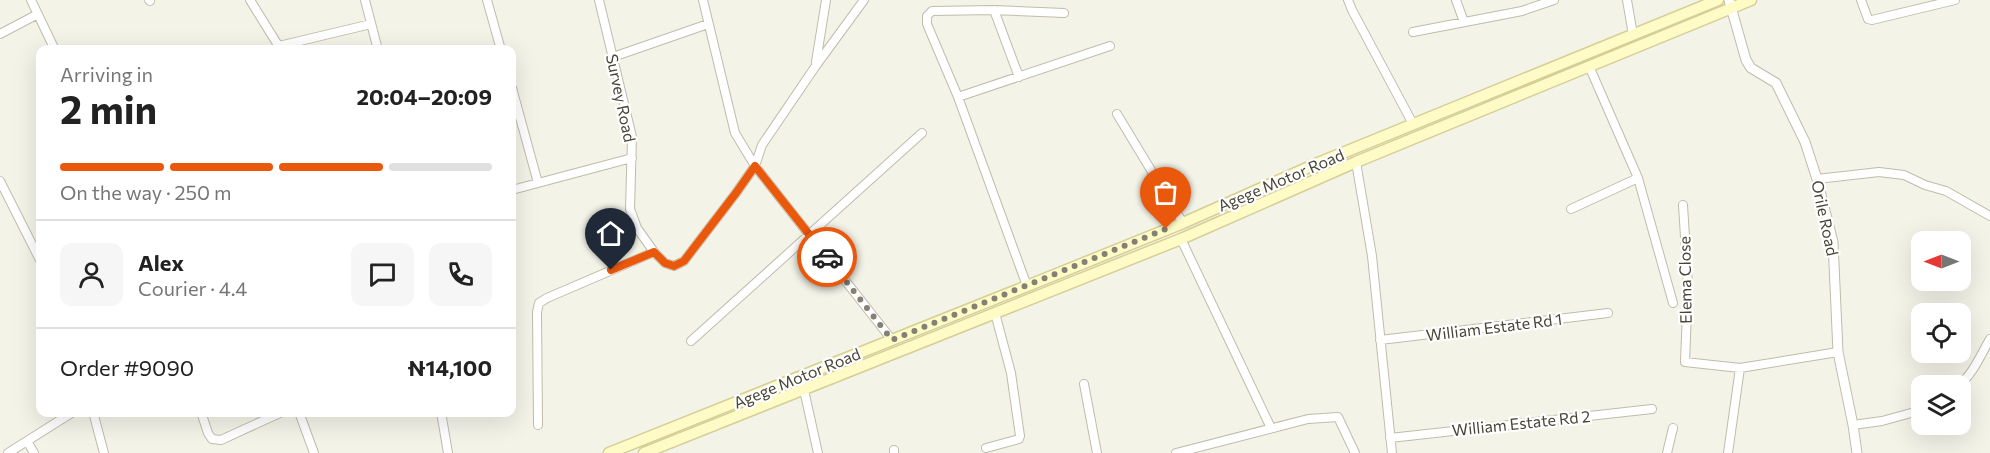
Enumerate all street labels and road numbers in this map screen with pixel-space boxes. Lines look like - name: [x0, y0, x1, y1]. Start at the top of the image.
- street label: Survey Road: [603, 52, 640, 144]
- street label: Agege Motor Road: [1215, 144, 1347, 215]
- street label: Orile Road: [1808, 178, 1843, 257]
- street label: Elema Close: [1674, 236, 1695, 324]
- street label: William Estate Rd 1: [1425, 309, 1563, 344]
- street label: Agege Motor Road: [731, 343, 863, 412]
- street label: William Estate Rd 2: [1451, 406, 1591, 439]

